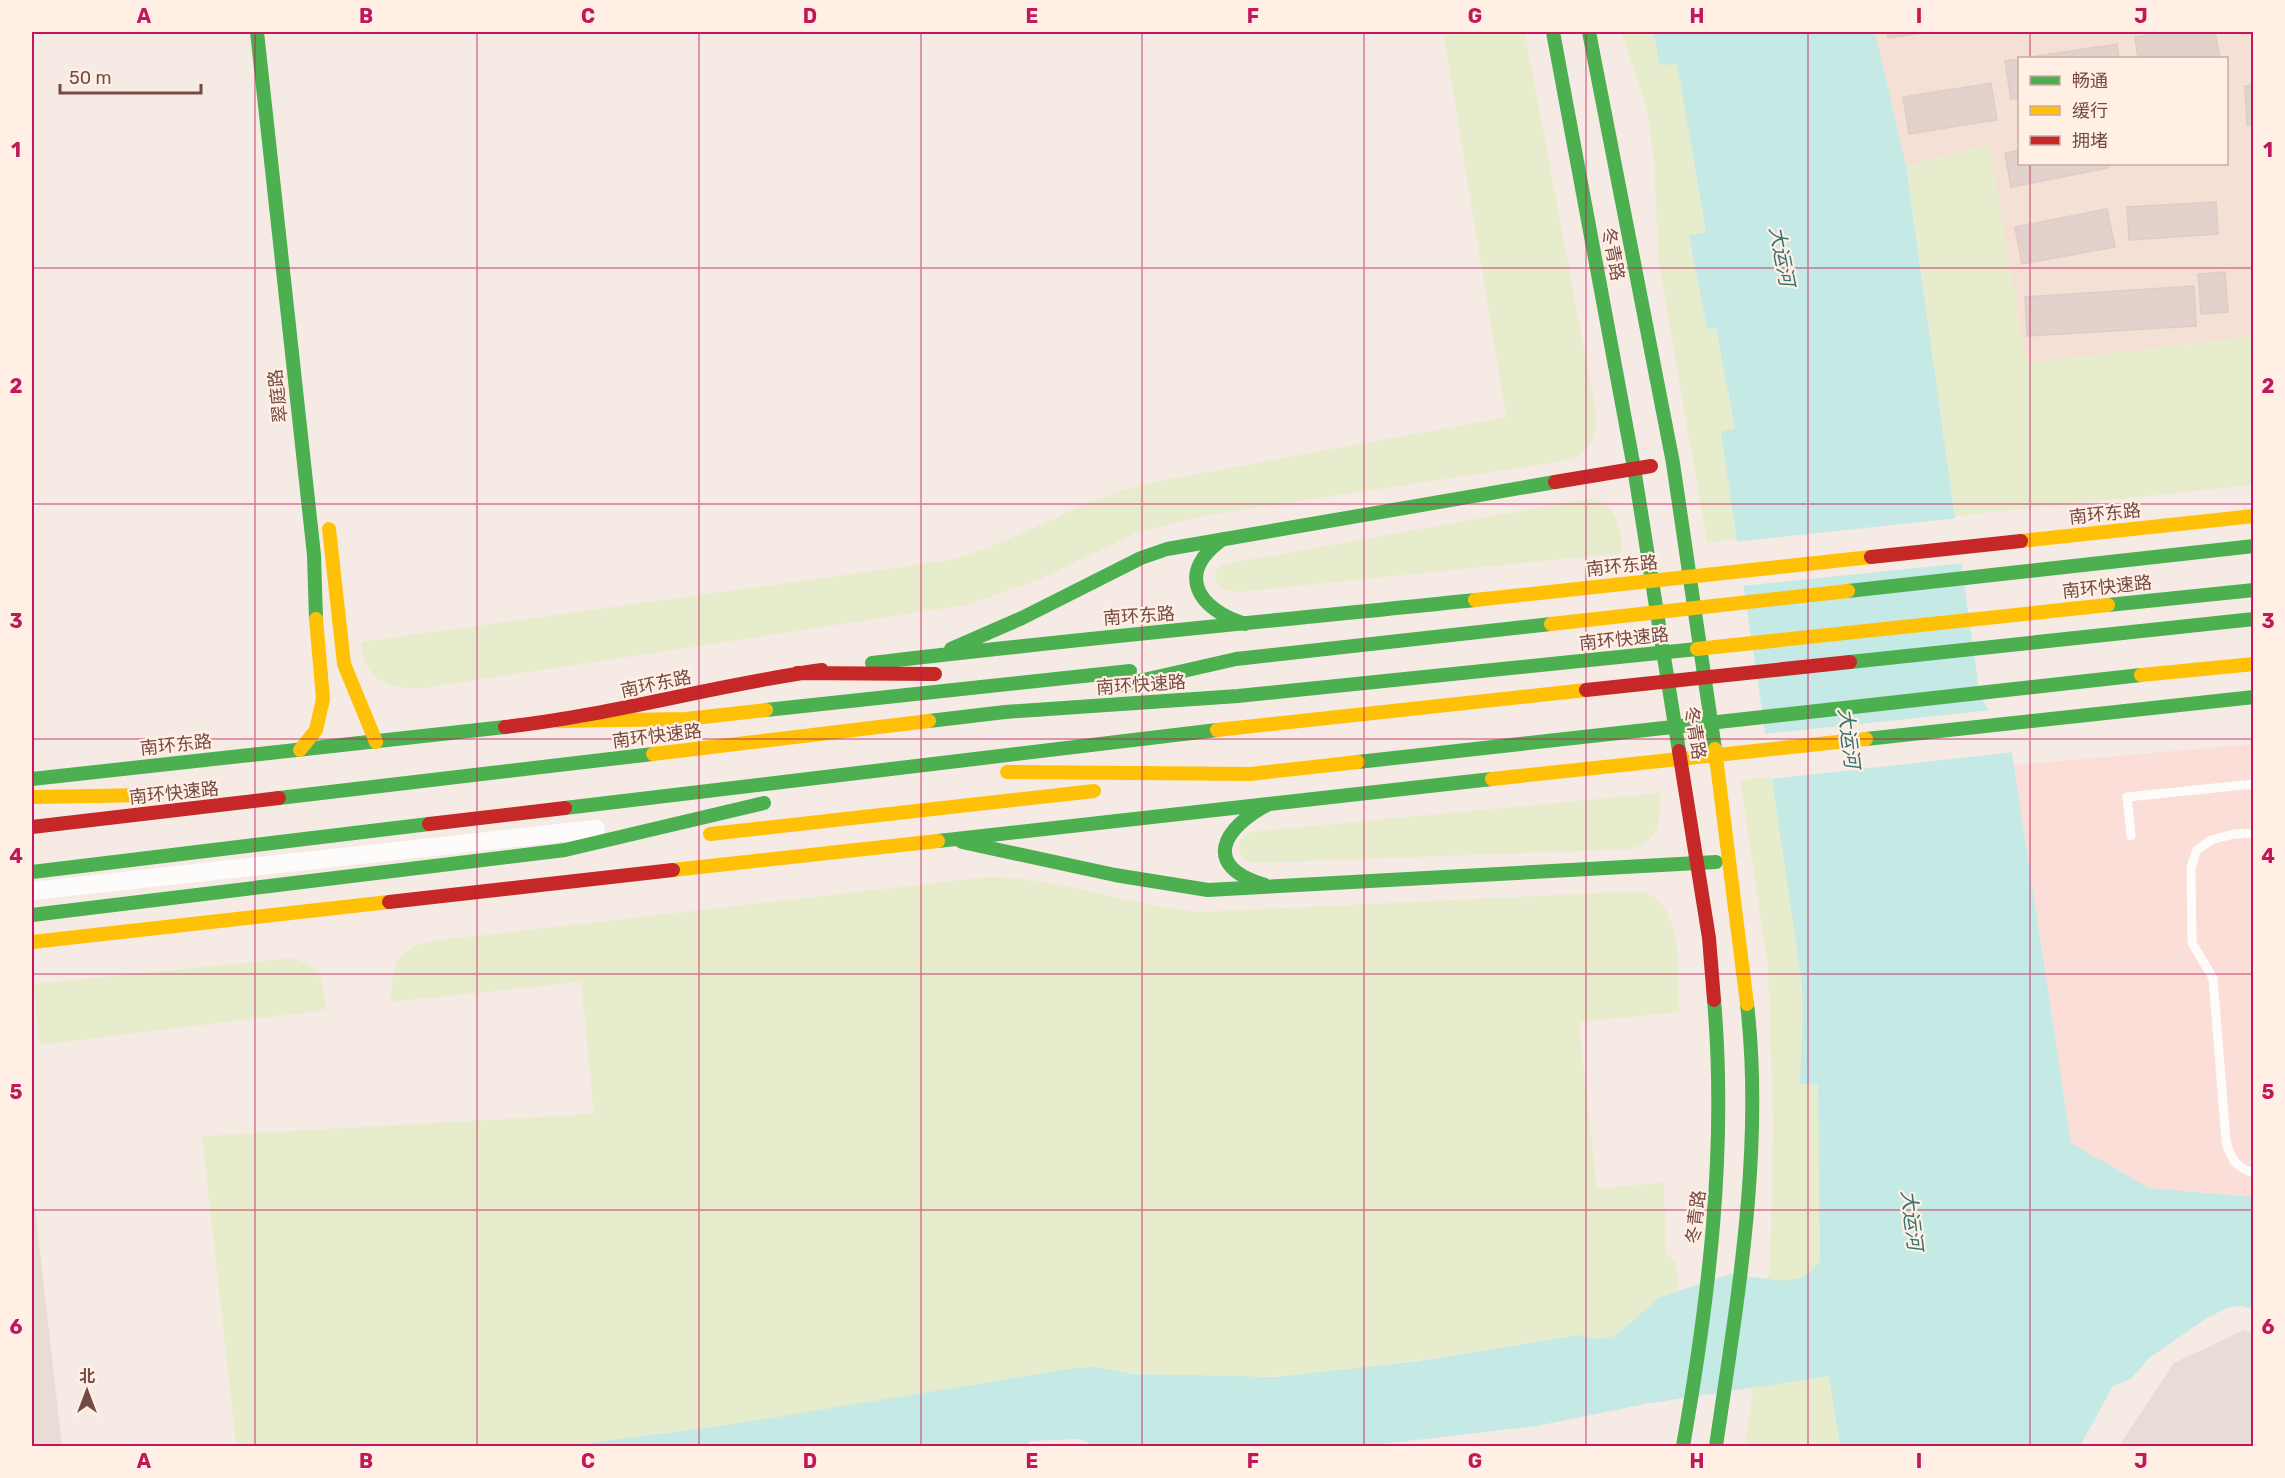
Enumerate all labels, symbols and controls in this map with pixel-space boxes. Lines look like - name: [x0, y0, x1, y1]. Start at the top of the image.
- text: A: [137, 4, 152, 28]
- text: B: [359, 4, 373, 28]
- text: C: [581, 4, 595, 28]
- text: D: [803, 4, 817, 28]
- text: E: [1026, 4, 1038, 28]
- text: F: [1247, 4, 1259, 28]
- text: G: [1468, 4, 1482, 28]
- text: H: [1690, 4, 1704, 28]
- text: I: [1916, 4, 1922, 28]
- text: J: [2134, 4, 2148, 28]
- scale bar: [60, 57, 201, 95]
- legend: [2018, 57, 2228, 165]
- text: 50 m: [69, 67, 112, 89]
- text: 畅通: [2072, 70, 2108, 92]
- text: 缓行: [2072, 100, 2108, 122]
- text: 拥堵: [2072, 130, 2108, 152]
- text: 1: [11, 138, 21, 162]
- text: 1: [2263, 138, 2273, 162]
- water label: 大运河: [1764, 224, 1800, 292]
- street label: 冬青路: [1597, 225, 1629, 283]
- street label: 翠庭路: [264, 368, 292, 424]
- text: 2: [10, 374, 23, 398]
- text: 2: [2262, 374, 2275, 398]
- street label: 南环东路: [2068, 499, 2142, 529]
- street label: 南环东路: [1585, 551, 1659, 581]
- street label: 南环快速路: [2061, 571, 2153, 603]
- street label: 南环东路: [1102, 603, 1176, 629]
- text: 3: [9, 609, 23, 633]
- text: 3: [2261, 609, 2275, 633]
- street label: 南环快速路: [1578, 623, 1670, 655]
- street label: 南环东路: [618, 666, 694, 702]
- street label: 南环快速路: [1095, 671, 1187, 699]
- street label: 冬青路: [1680, 705, 1710, 761]
- water label: 大运河: [1833, 707, 1865, 773]
- street label: 南环快速路: [611, 720, 703, 752]
- street label: 南环东路: [139, 730, 213, 760]
- street label: 南环快速路: [128, 777, 220, 809]
- text: 4: [9, 844, 23, 868]
- text: 4: [2261, 844, 2275, 868]
- text: 5: [10, 1080, 23, 1104]
- text: 5: [2262, 1080, 2275, 1104]
- street label: 冬青路: [1682, 1189, 1710, 1245]
- water label: 大运河: [1896, 1189, 1928, 1255]
- text: 6: [9, 1315, 23, 1339]
- text: 6: [2261, 1315, 2275, 1339]
- north arrow: [57, 1361, 117, 1421]
- text: 北: [79, 1367, 95, 1386]
- text: A: [137, 1449, 152, 1473]
- text: B: [359, 1449, 373, 1473]
- text: C: [581, 1449, 595, 1473]
- text: D: [803, 1449, 817, 1473]
- text: E: [1026, 1449, 1038, 1473]
- text: F: [1247, 1449, 1259, 1473]
- text: G: [1468, 1449, 1482, 1473]
- text: H: [1690, 1449, 1704, 1473]
- text: I: [1916, 1449, 1922, 1473]
- text: J: [2134, 1449, 2148, 1473]

